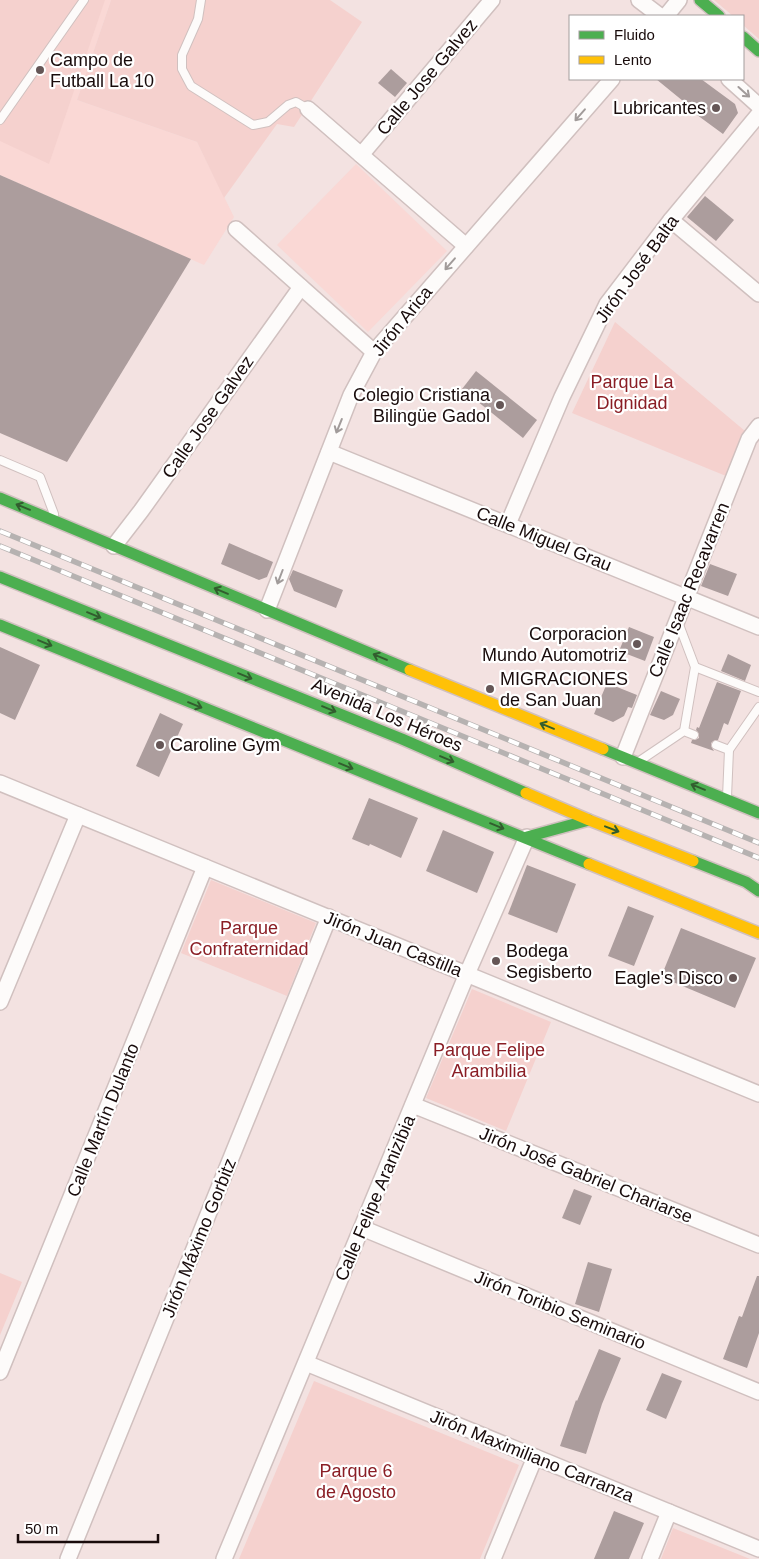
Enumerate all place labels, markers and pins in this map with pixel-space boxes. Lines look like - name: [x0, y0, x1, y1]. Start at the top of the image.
- place label: Campo de Futball La 10: [50, 50, 154, 91]
- marker: Campo de Futball La 10: [34, 64, 46, 76]
- place label: Lubricantes: [613, 98, 706, 118]
- marker: Lubricantes: [710, 102, 722, 114]
- place label: Colegio Cristiana Bilingüe Gadol: [353, 385, 491, 426]
- marker: Colegio Cristiana Bilingüe Gadol: [494, 399, 506, 411]
- place label: Corporacion Mundo Automotriz: [482, 624, 627, 665]
- marker: Corporacion Mundo Automotriz: [631, 638, 643, 650]
- place label: MIGRACIONES de San Juan: [500, 669, 628, 710]
- marker: MIGRACIONES de San Juan: [484, 683, 496, 695]
- place label: Caroline Gym: [170, 735, 280, 755]
- marker: Caroline Gym: [154, 739, 166, 751]
- place label: Bodega Segisberto: [506, 941, 592, 982]
- marker: Bodega Segisberto: [490, 955, 502, 967]
- place label: Eagle's Disco: [615, 968, 723, 988]
- marker: Eagle's Disco: [727, 972, 739, 984]

